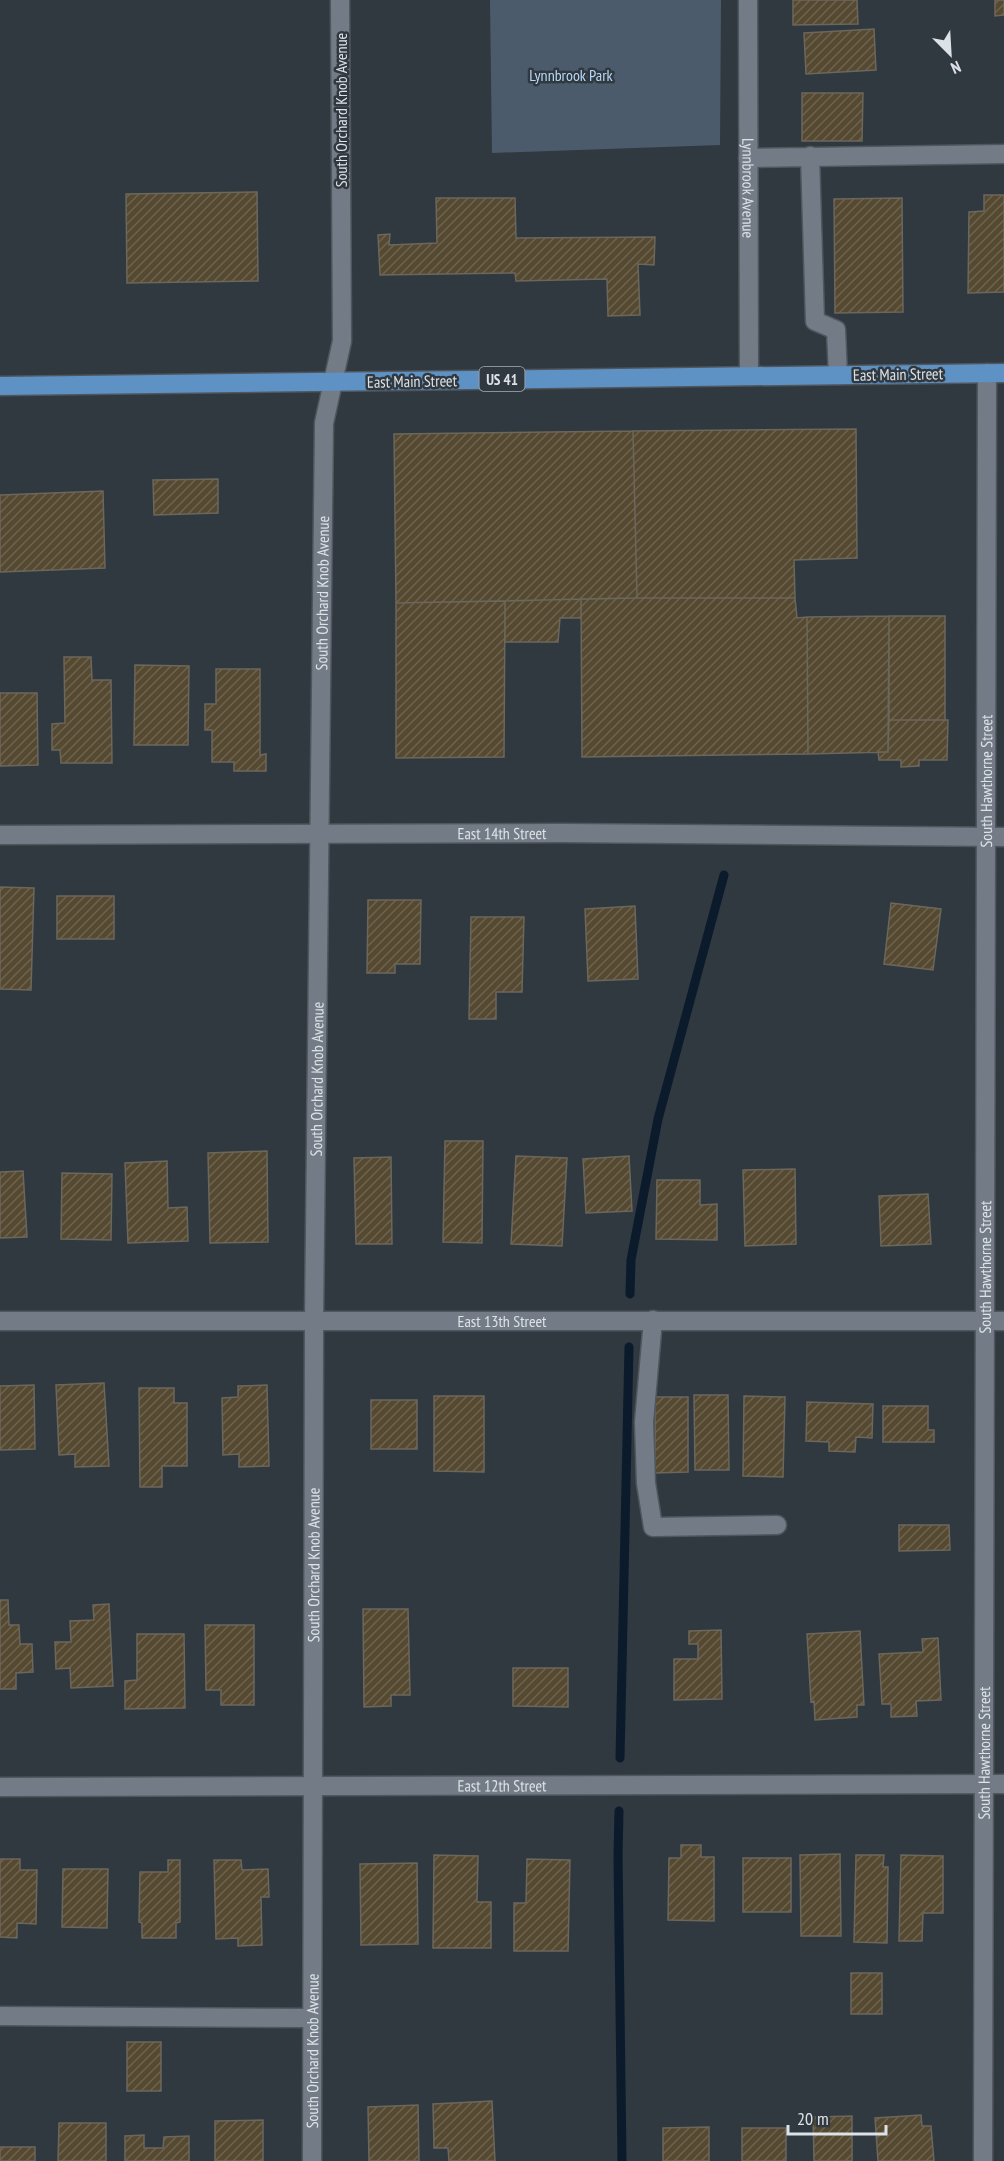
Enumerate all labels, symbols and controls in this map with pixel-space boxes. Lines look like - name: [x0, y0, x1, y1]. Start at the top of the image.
- north arrow: [920, 24, 980, 84]
- street label: South Orchard Knob Avenue: [331, 33, 351, 187]
- text: N: [948, 57, 964, 79]
- park label: Lynnbrook Park: [529, 65, 614, 85]
- street label: Lynnbrook Avenue: [738, 138, 759, 238]
- street label: East Main Street: [853, 363, 944, 385]
- road number: US 41: [480, 367, 524, 391]
- street label: East Main Street: [367, 370, 458, 392]
- street label: South Orchard Knob Avenue: [311, 516, 333, 670]
- street label: South Hawthorne Street: [976, 714, 996, 848]
- street label: East 14th Street: [457, 823, 547, 843]
- street label: South Orchard Knob Avenue: [306, 1002, 328, 1156]
- street label: South Hawthorne Street: [975, 1200, 995, 1334]
- street label: East 13th Street: [458, 1311, 547, 1331]
- street label: South Orchard Knob Avenue: [303, 1488, 324, 1642]
- street label: South Hawthorne Street: [974, 1686, 994, 1820]
- street label: East 12th Street: [457, 1775, 547, 1796]
- street label: South Orchard Knob Avenue: [302, 1974, 322, 2128]
- scale bar: [788, 2098, 886, 2136]
- text: 20 m: [797, 2107, 829, 2130]

